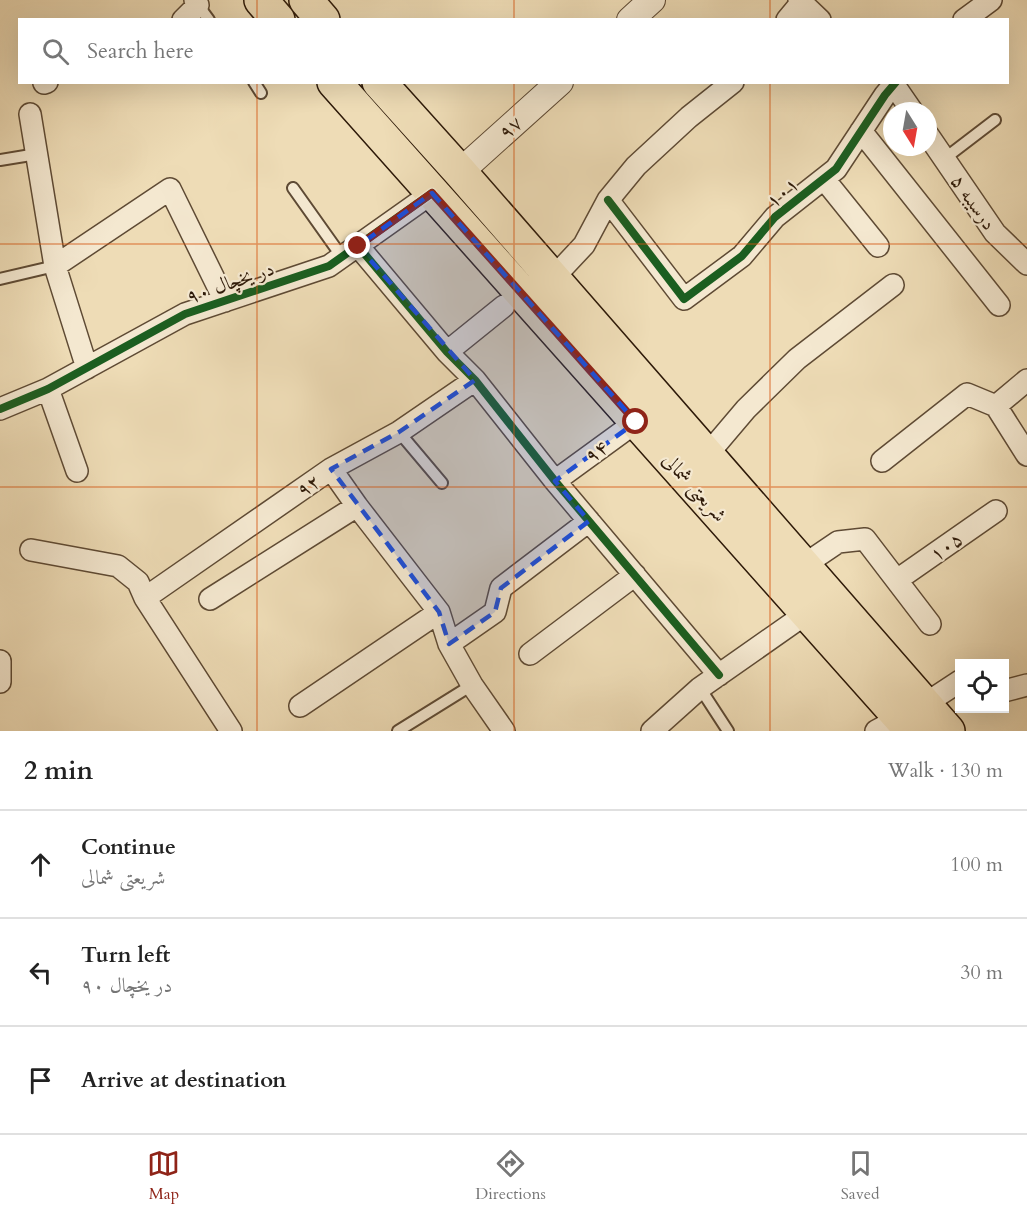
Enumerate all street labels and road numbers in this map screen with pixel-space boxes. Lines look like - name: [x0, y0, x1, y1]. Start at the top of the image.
- street label: ۹۷: [493, 110, 528, 145]
- street label: درسیبه ۵: [945, 169, 1003, 236]
- street label: ۱۰۱: [760, 171, 804, 214]
- street label: در یخچال ۹۰: [183, 255, 278, 310]
- street label: ۹۴: [579, 434, 614, 469]
- street label: شریعتی شمالی: [656, 447, 733, 528]
- street label: ۹۲: [291, 468, 326, 503]
- street label: ۱۰۵: [924, 525, 968, 568]

